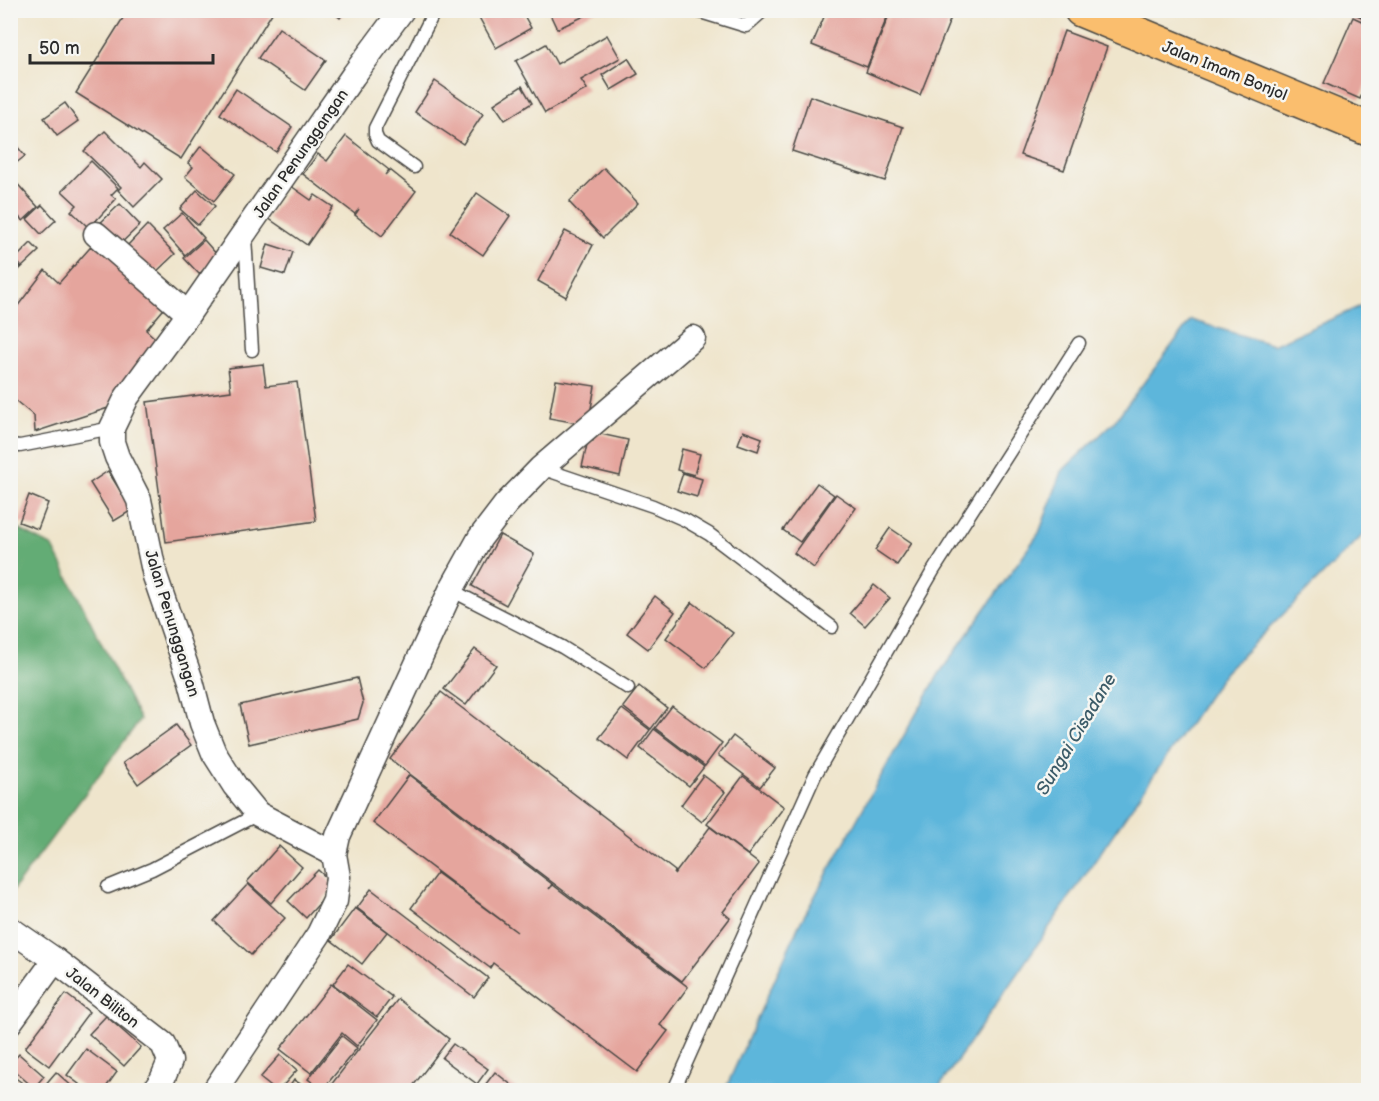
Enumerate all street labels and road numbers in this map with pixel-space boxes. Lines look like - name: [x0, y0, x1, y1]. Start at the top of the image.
- street label: Jalan Imam Bonjol: [1159, 38, 1290, 105]
- street label: Jalan Penunggangan: [250, 86, 353, 222]
- street label: Jalan Penunggangan: [140, 548, 203, 699]
- street label: Jalan Biliton: [62, 964, 142, 1033]

